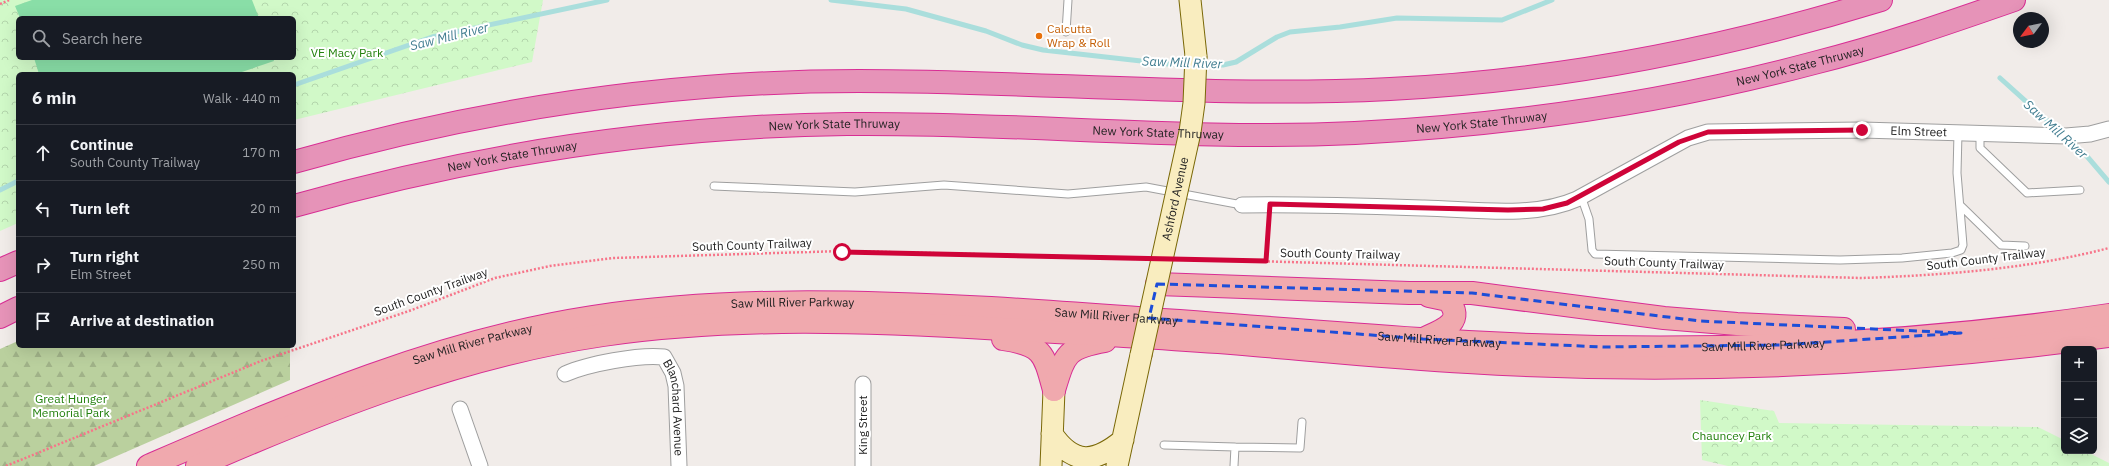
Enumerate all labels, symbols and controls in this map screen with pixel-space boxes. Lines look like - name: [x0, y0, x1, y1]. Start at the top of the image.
- north arrow: [2013, 12, 2049, 48]
- search box: [16, 16, 296, 60]
- water label: Saw Mill River: [408, 18, 491, 54]
- place label: Calcutta Wrap & Roll: [1047, 21, 1110, 50]
- icon: search: [30, 27, 52, 49]
- text: Search here: [62, 29, 142, 48]
- marker: Calcutta Wrap & Roll: [1034, 31, 1044, 41]
- street label: New York State Thruway: [1735, 42, 1866, 89]
- park label: VE Macy Park: [311, 45, 384, 60]
- water label: Saw Mill River: [1142, 53, 1224, 72]
- text: 6 min: [32, 87, 76, 109]
- text: Walk · 440 m: [203, 90, 280, 107]
- water label: Saw Mill River: [2020, 96, 2092, 163]
- street label: New York State Thruway: [1416, 108, 1548, 136]
- street label: New York State Thruway: [768, 116, 900, 133]
- route end: [1853, 121, 1871, 139]
- street label: New York State Thruway: [1092, 122, 1224, 142]
- street label: Elm Street: [1890, 123, 1947, 139]
- text: Continue: [70, 135, 134, 154]
- street label: New York State Thruway: [446, 137, 578, 175]
- icon: ahead: [32, 142, 54, 164]
- text: 170 m: [242, 144, 280, 161]
- text: South County Trailway: [70, 154, 200, 171]
- street label: Ashford Avenue: [1158, 155, 1191, 242]
- icon: left: [32, 198, 54, 220]
- text: Turn left: [70, 199, 130, 218]
- text: 20 m: [250, 200, 280, 217]
- street label: South County Trailway: [692, 235, 812, 254]
- route start: [833, 243, 851, 261]
- street label: South County Trailway: [1925, 244, 2046, 273]
- street label: South County Trailway: [1280, 245, 1400, 262]
- text: Turn right: [70, 247, 139, 266]
- street label: South County Trailway: [1604, 253, 1724, 272]
- icon: right: [32, 254, 54, 276]
- text: 250 m: [242, 256, 280, 273]
- street label: South County Trailway: [372, 264, 490, 319]
- text: Elm Street: [70, 266, 131, 283]
- street label: Saw Mill River Parkway: [731, 294, 855, 311]
- street label: Saw Mill River Parkway: [1054, 304, 1179, 328]
- icon: arrive: [32, 310, 54, 332]
- text: Arrive at destination: [70, 311, 214, 330]
- street label: Saw Mill River Parkway: [411, 320, 534, 368]
- street label: Saw Mill River Parkway: [1377, 328, 1501, 351]
- street label: Saw Mill River Parkway: [1701, 335, 1825, 354]
- map controls: [2061, 346, 2097, 454]
- button: +: [2061, 346, 2097, 382]
- street label: Blanchard Avenue: [660, 356, 687, 457]
- button: −: [2061, 382, 2097, 418]
- park label: Great Hunger Memorial Park: [32, 391, 111, 420]
- street label: King Street: [855, 395, 870, 455]
- button: layers: [2061, 418, 2097, 454]
- park label: Chauncey Park: [1692, 428, 1773, 443]

